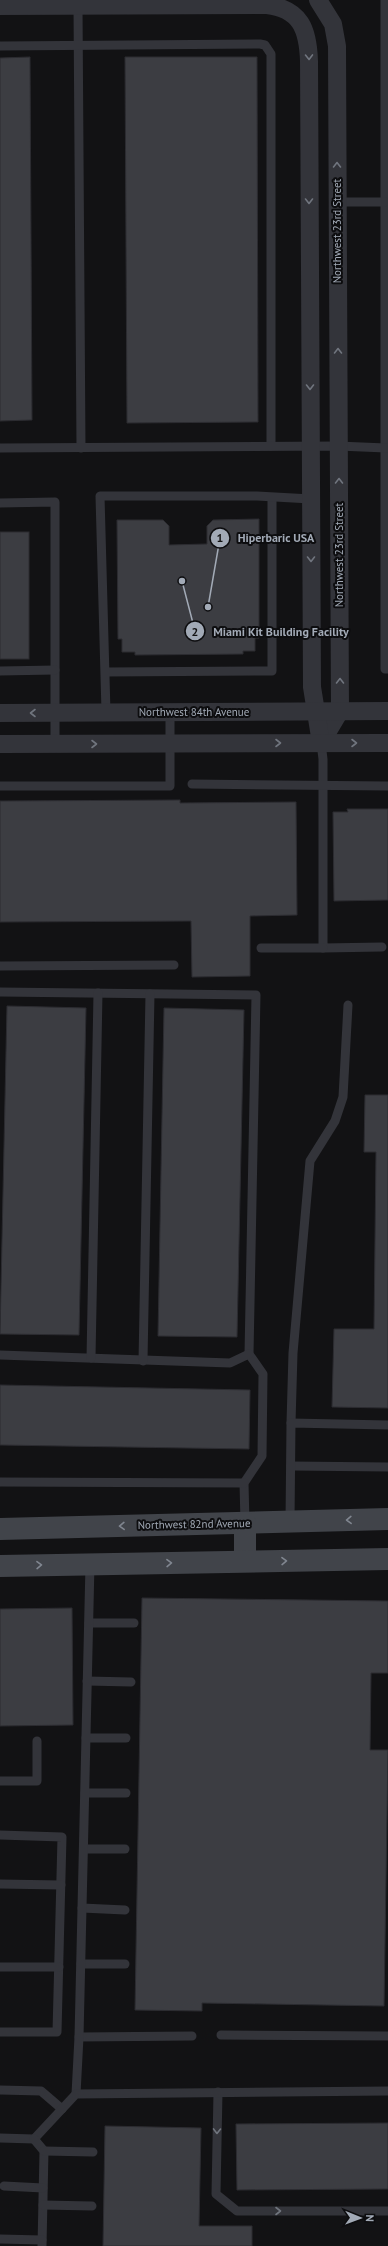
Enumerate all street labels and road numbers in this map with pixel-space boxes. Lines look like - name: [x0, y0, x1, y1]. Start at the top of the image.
- street label: Northwest 23rd Street: [330, 178, 344, 283]
- street label: Northwest 23rd Street: [332, 502, 346, 607]
- street label: Northwest 84th Avenue: [139, 705, 250, 719]
- street label: Northwest 82nd Avenue: [137, 1516, 251, 1532]

